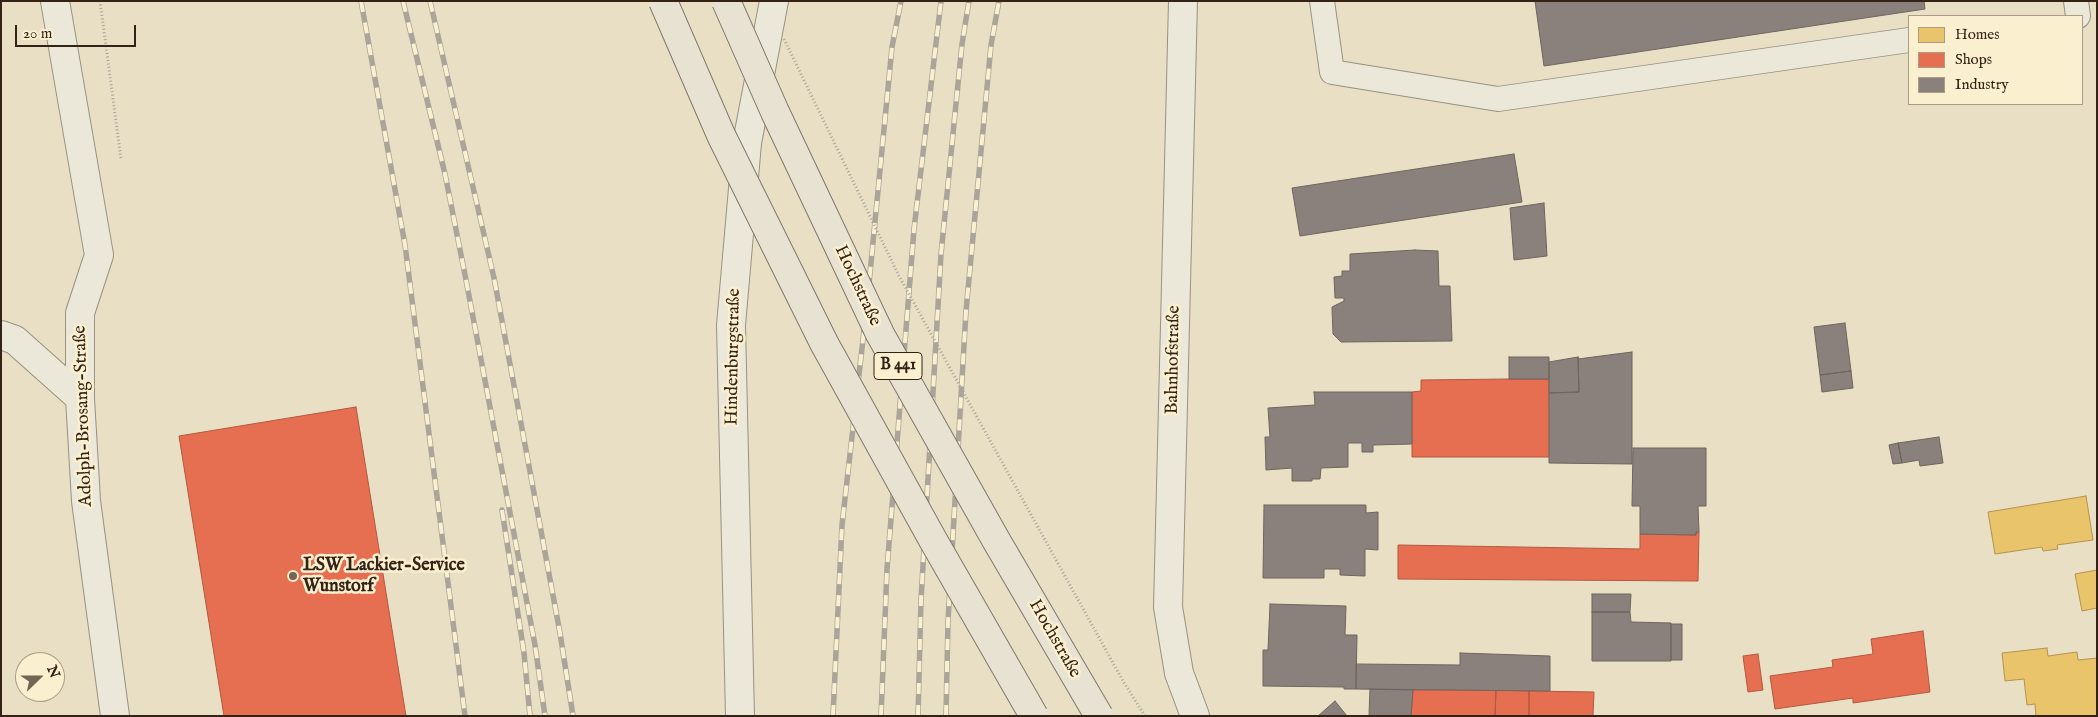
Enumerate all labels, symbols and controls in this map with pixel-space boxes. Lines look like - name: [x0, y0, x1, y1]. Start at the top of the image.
- scale bar: [18, 15, 139, 47]
- legend: [1908, 15, 2083, 105]
- text: 20 m: [23, 24, 52, 43]
- text: Homes: [1955, 25, 1999, 44]
- text: Shops: [1955, 50, 1992, 69]
- text: Industry: [1955, 75, 2009, 94]
- street label: Hochstraße: [829, 242, 885, 330]
- street label: Hindenburgstraße: [722, 288, 746, 426]
- street label: Bahnhofstraße: [1162, 305, 1186, 415]
- street label: Adolph-Brosang-Straße: [70, 325, 98, 507]
- road number: B 441: [874, 352, 922, 380]
- place label: LSW Lackier-Service Wunstorf: [303, 555, 465, 598]
- marker: LSW Lackier-Service Wunstorf: [287, 570, 299, 582]
- street label: Hochstraße: [1023, 596, 1085, 682]
- north arrow: [15, 652, 65, 702]
- text: N: [42, 663, 64, 681]

